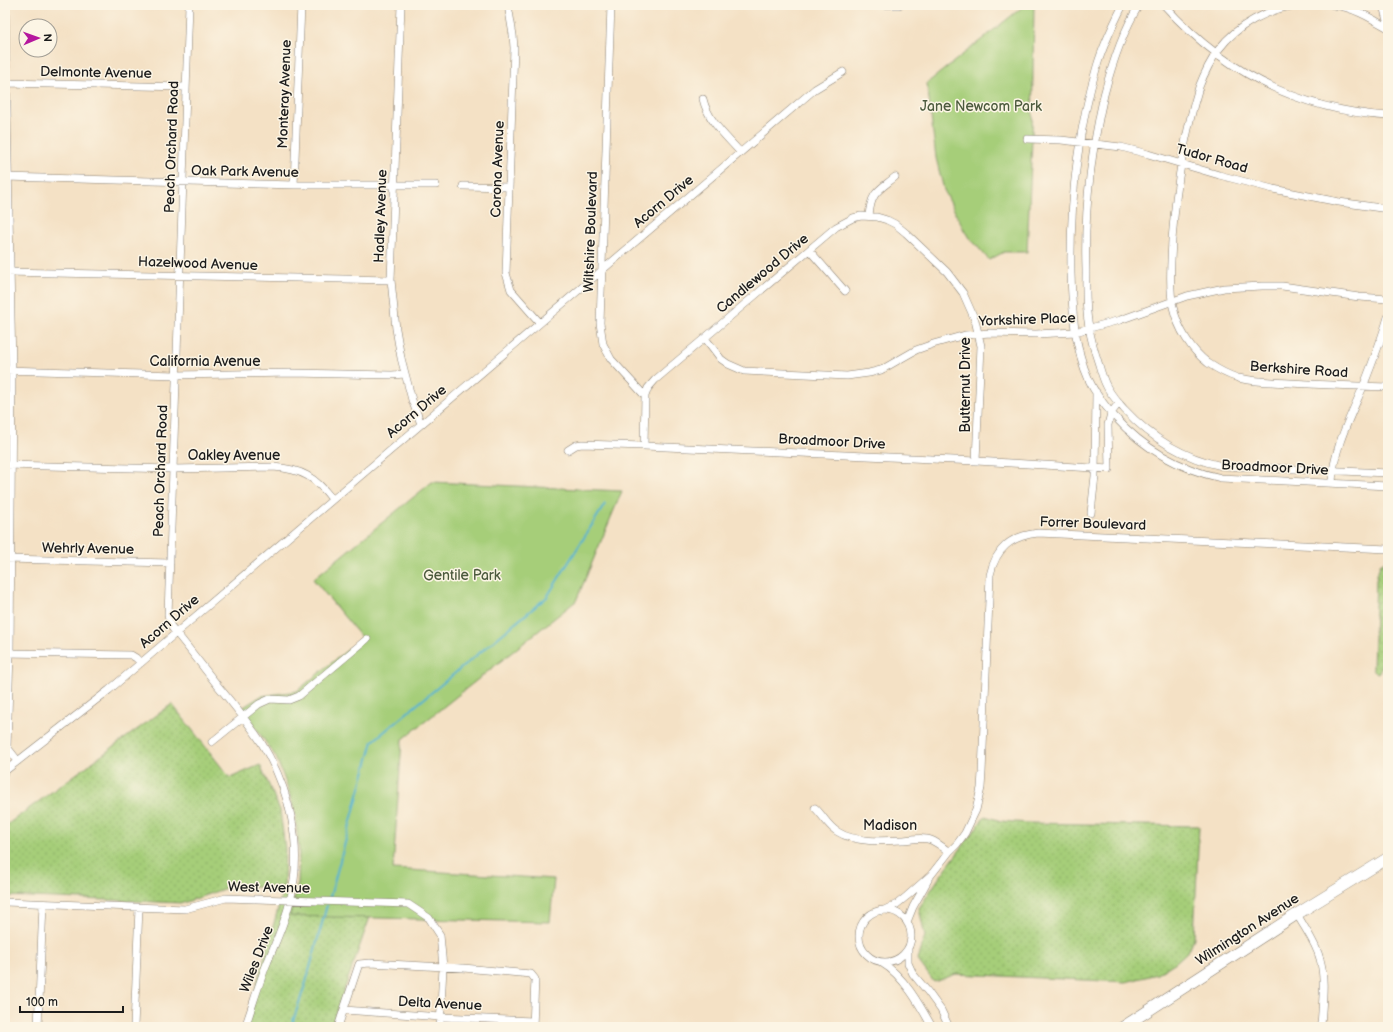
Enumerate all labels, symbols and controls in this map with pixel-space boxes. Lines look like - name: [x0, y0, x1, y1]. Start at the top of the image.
- north arrow: [18, 18, 58, 58]
- text: N: [41, 33, 54, 42]
- street label: Monteray Avenue: [274, 39, 295, 149]
- street label: Delmonte Avenue: [40, 63, 152, 82]
- street label: Peach Orchard Road: [161, 81, 182, 213]
- park label: Jane Newcom Park: [920, 98, 1042, 115]
- street label: Corona Avenue: [487, 120, 508, 218]
- street label: Tudor Road: [1174, 140, 1250, 177]
- street label: Oak Park Avenue: [191, 162, 299, 181]
- street label: Hadley Avenue: [370, 169, 391, 263]
- street label: Wiltshire Boulevard: [580, 171, 601, 293]
- street label: Acorn Drive: [630, 171, 697, 231]
- street label: Candlewood Drive: [713, 230, 812, 317]
- street label: Hazelwood Avenue: [138, 253, 258, 274]
- street label: Yorkshire Place: [977, 309, 1076, 330]
- street label: Butternut Drive: [957, 337, 974, 433]
- street label: California Avenue: [150, 353, 260, 370]
- street label: Berkshire Road: [1249, 358, 1349, 381]
- street label: Acorn Drive: [383, 381, 450, 441]
- street label: Peach Orchard Road: [150, 405, 171, 537]
- street label: Broadmoor Drive: [778, 430, 886, 453]
- street label: Oakley Avenue: [188, 447, 280, 464]
- street label: Broadmoor Drive: [1221, 456, 1329, 479]
- street label: Forrer Boulevard: [1039, 513, 1147, 534]
- street label: Wehrly Avenue: [42, 539, 134, 558]
- park label: Gentile Park: [423, 567, 501, 584]
- street label: Acorn Drive: [136, 591, 203, 652]
- street label: Madison: [863, 817, 917, 834]
- street label: West Avenue: [228, 878, 310, 897]
- street label: Wilmington Avenue: [1192, 890, 1302, 969]
- street label: Wiles Drive: [236, 923, 277, 995]
- scale bar: [20, 988, 123, 1014]
- street label: Delta Avenue: [398, 993, 482, 1014]
- text: 100 m: [26, 995, 58, 1010]

